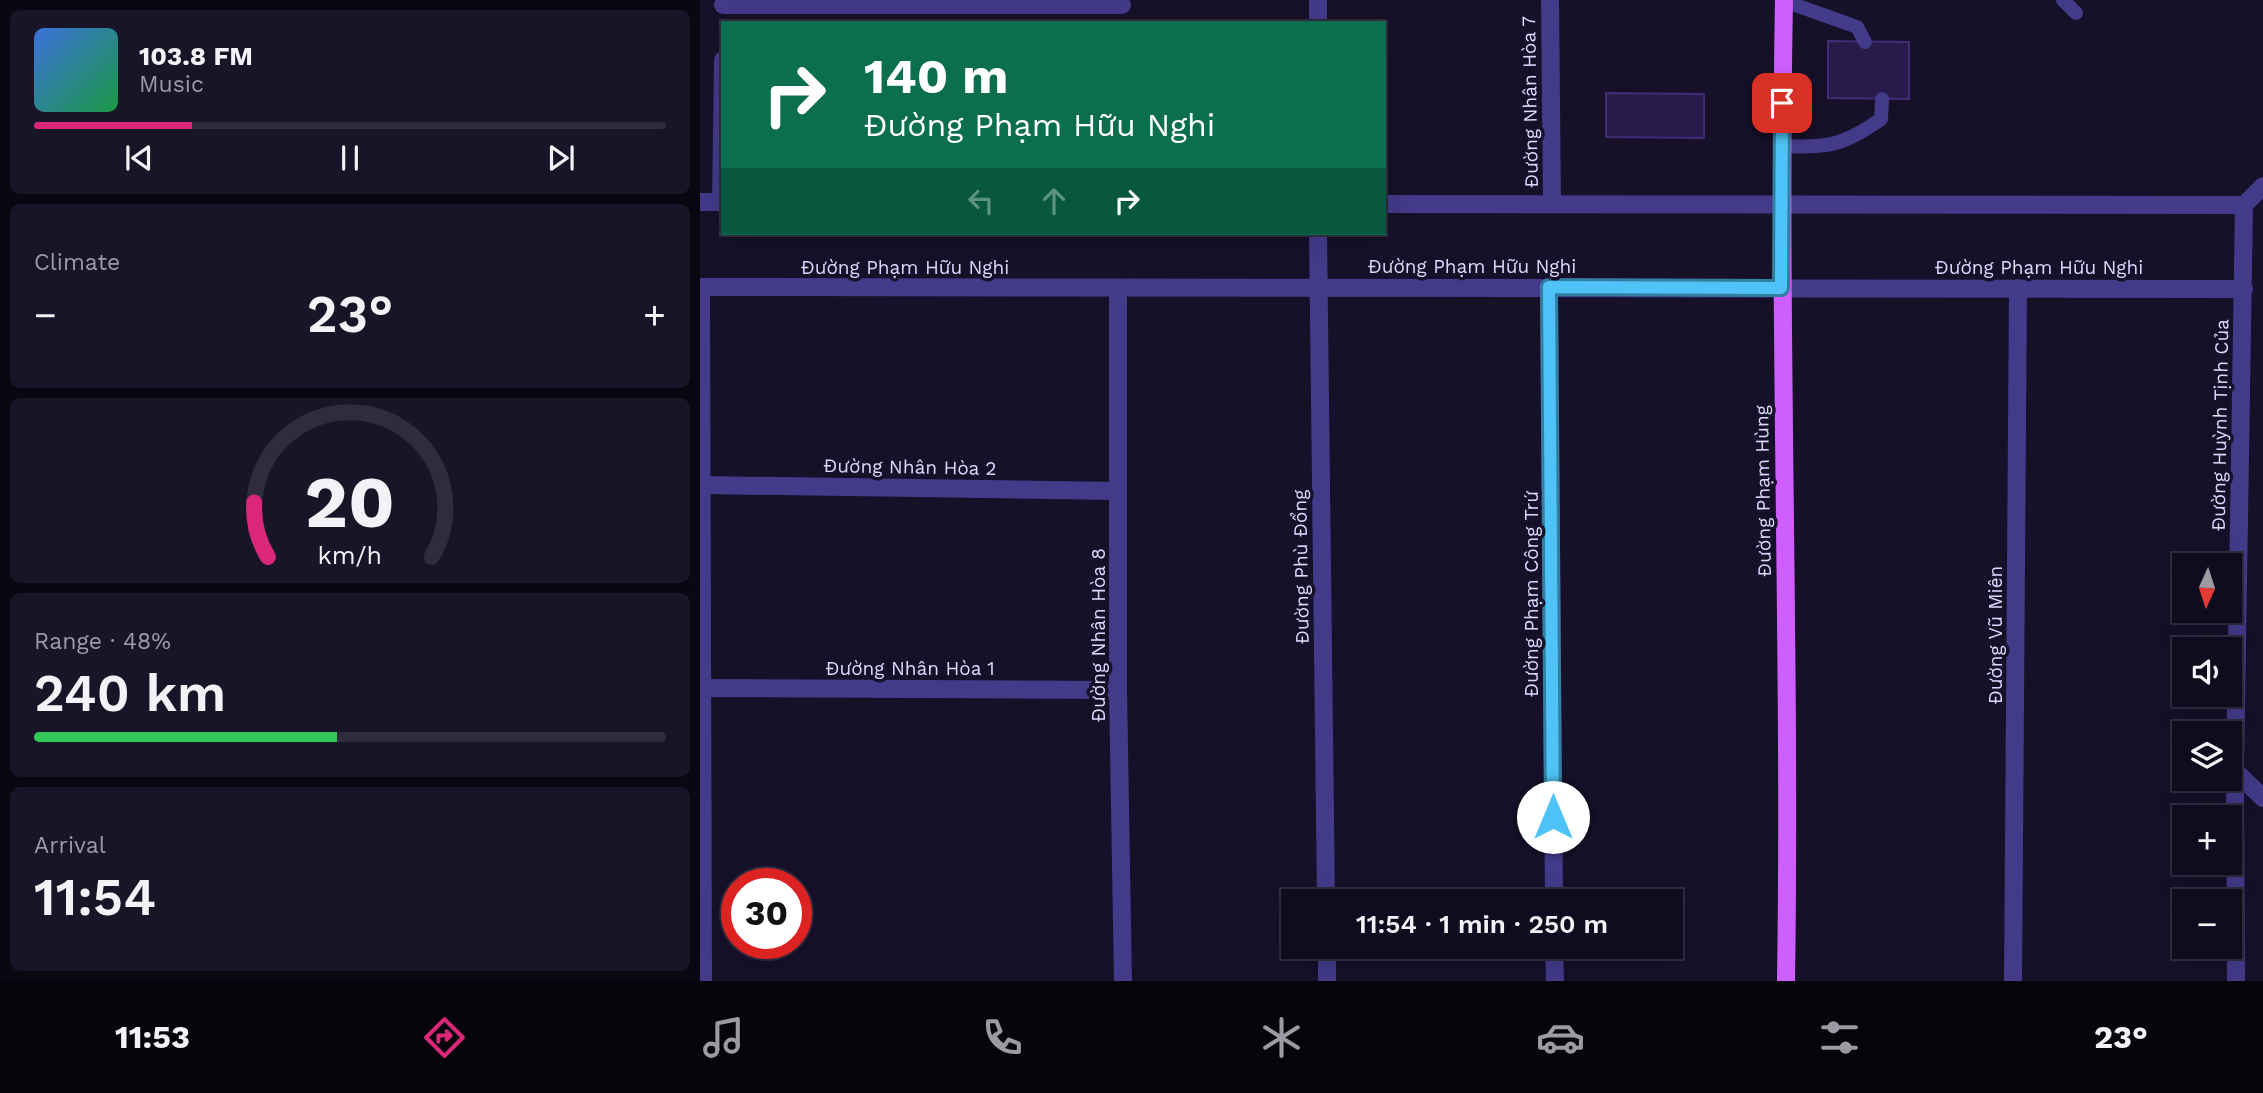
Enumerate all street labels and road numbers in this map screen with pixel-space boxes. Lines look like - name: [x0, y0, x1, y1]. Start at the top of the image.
- street label: Đường Nhân Hòa 7: [1517, 16, 1543, 188]
- street label: Đường Phạm Hữu Nghi: [1368, 255, 1576, 278]
- street label: Đường Phạm Hữu Nghi: [801, 256, 1009, 279]
- street label: Đường Phạm Hữu Nghi: [1935, 256, 2143, 279]
- street label: Đường Huỳnh Tịnh Của: [2207, 319, 2233, 531]
- street label: Đường Phạm Hùng: [1750, 404, 1776, 577]
- street label: Đường Nhân Hòa 2: [823, 454, 997, 480]
- street label: Đường Phù Đổng: [1288, 489, 1314, 644]
- street label: Đường Phạm Công Trứ: [1520, 491, 1543, 697]
- street label: Đường Nhân Hòa 8: [1087, 548, 1110, 722]
- street label: Đường Vũ Miên: [1984, 566, 2007, 704]
- street label: Đường Nhân Hòa 1: [825, 657, 995, 680]

